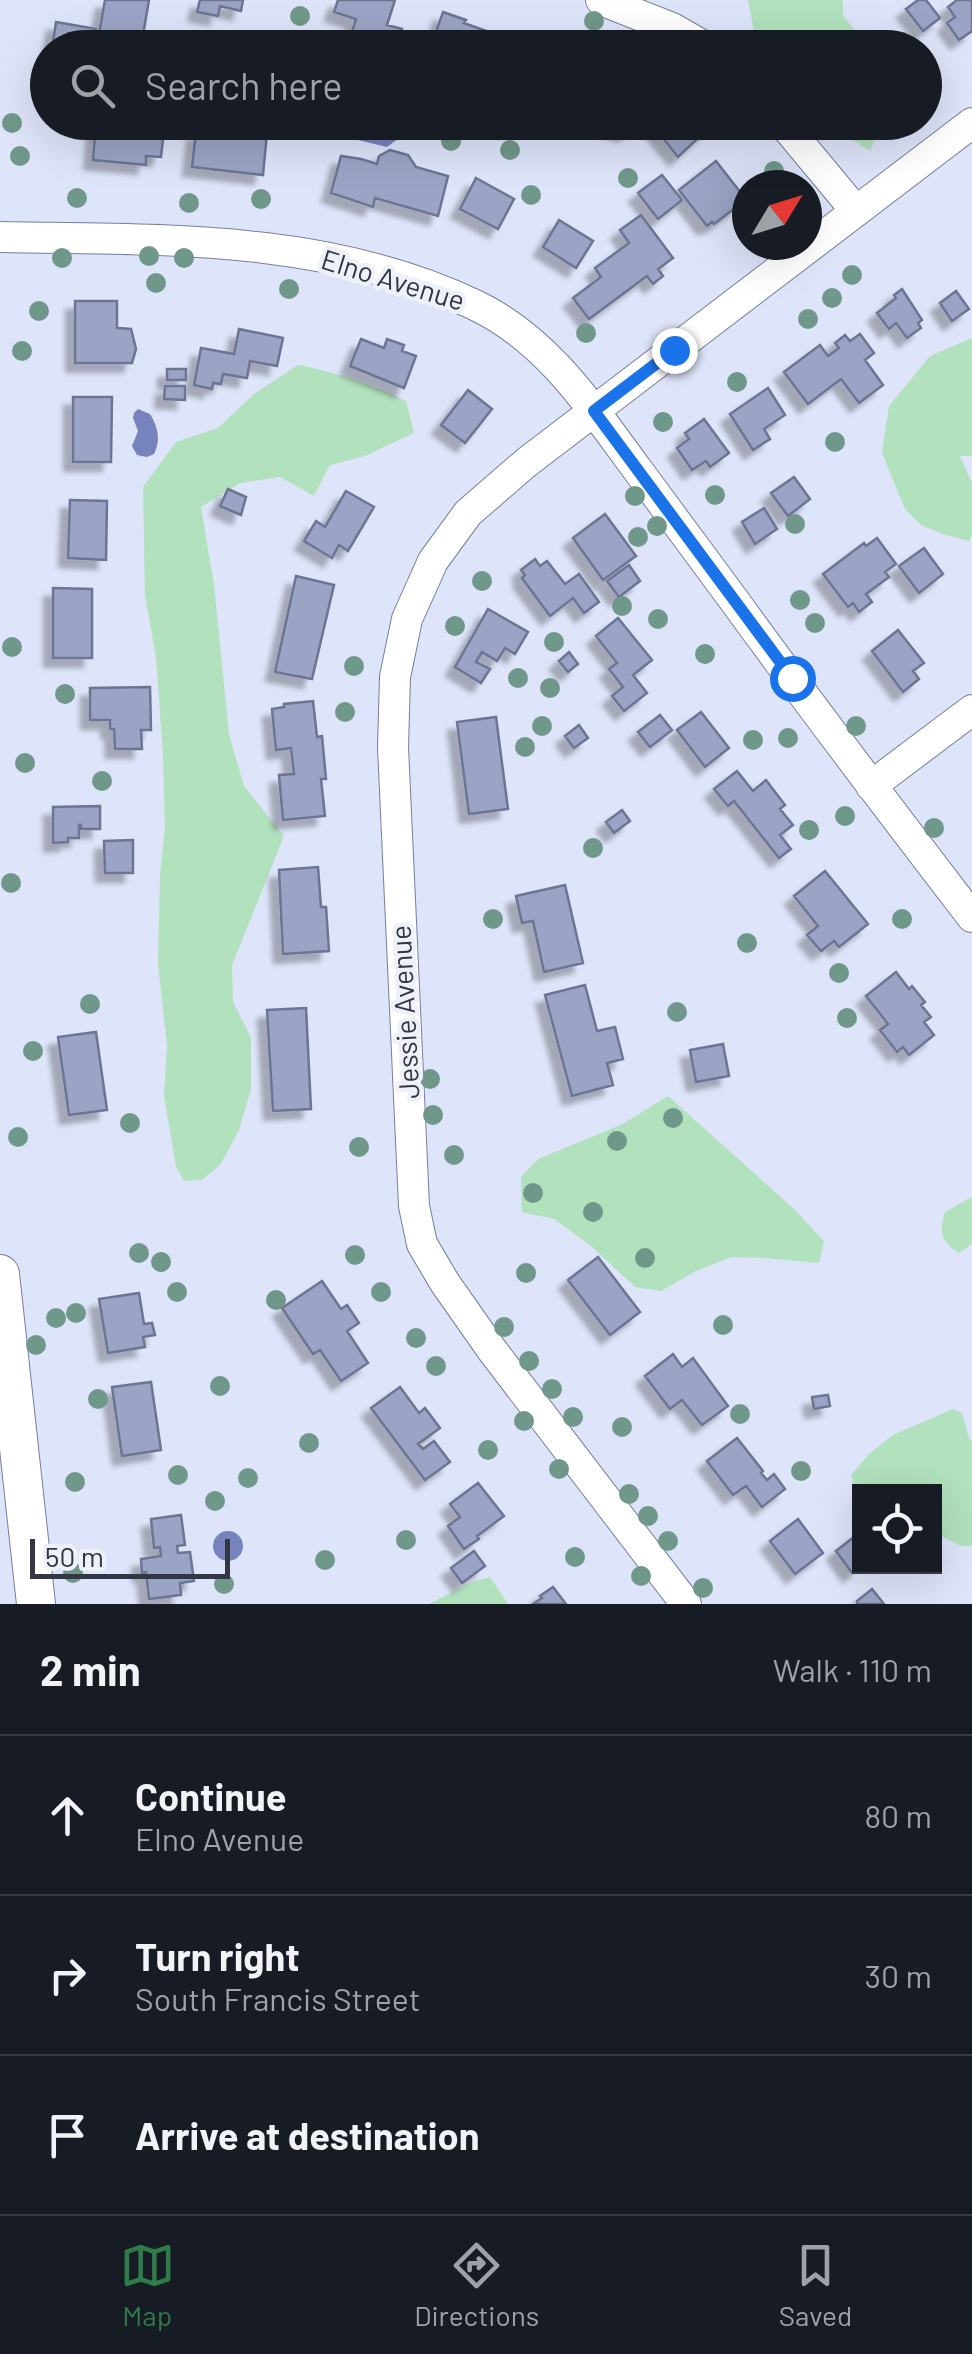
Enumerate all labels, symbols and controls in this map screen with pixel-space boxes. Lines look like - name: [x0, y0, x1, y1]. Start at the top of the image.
- search box: [30, 30, 942, 140]
- icon: search: [65, 58, 120, 113]
- text: Search here: [145, 62, 343, 108]
- north arrow: [732, 170, 822, 260]
- street label: Elno Avenue: [317, 241, 469, 317]
- route end: [652, 328, 698, 374]
- route start: [770, 656, 816, 702]
- street label: Jessie Avenue: [382, 924, 426, 1100]
- map controls: [852, 1484, 942, 1574]
- button: locate: [852, 1484, 942, 1574]
- scale bar: [30, 1534, 230, 1578]
- text: 50 m: [45, 1539, 104, 1573]
- text: 2 min: [40, 1644, 141, 1694]
- text: Walk · 110 m: [773, 1650, 932, 1688]
- text: Continue: [135, 1773, 286, 1819]
- icon: ahead: [40, 1788, 95, 1843]
- text: 80 m: [864, 1796, 932, 1834]
- text: Elno Avenue: [135, 1819, 304, 1857]
- text: Turn right: [135, 1933, 300, 1979]
- icon: right: [40, 1948, 95, 2003]
- text: 30 m: [865, 1956, 932, 1994]
- text: South Francis Street: [135, 1979, 420, 2017]
- icon: arrive: [40, 2108, 95, 2163]
- text: Arrive at destination: [135, 2112, 480, 2158]
- tab: Map: [120, 2238, 175, 2332]
- tab: Directions: [414, 2238, 539, 2332]
- tab: Saved: [779, 2238, 852, 2332]

